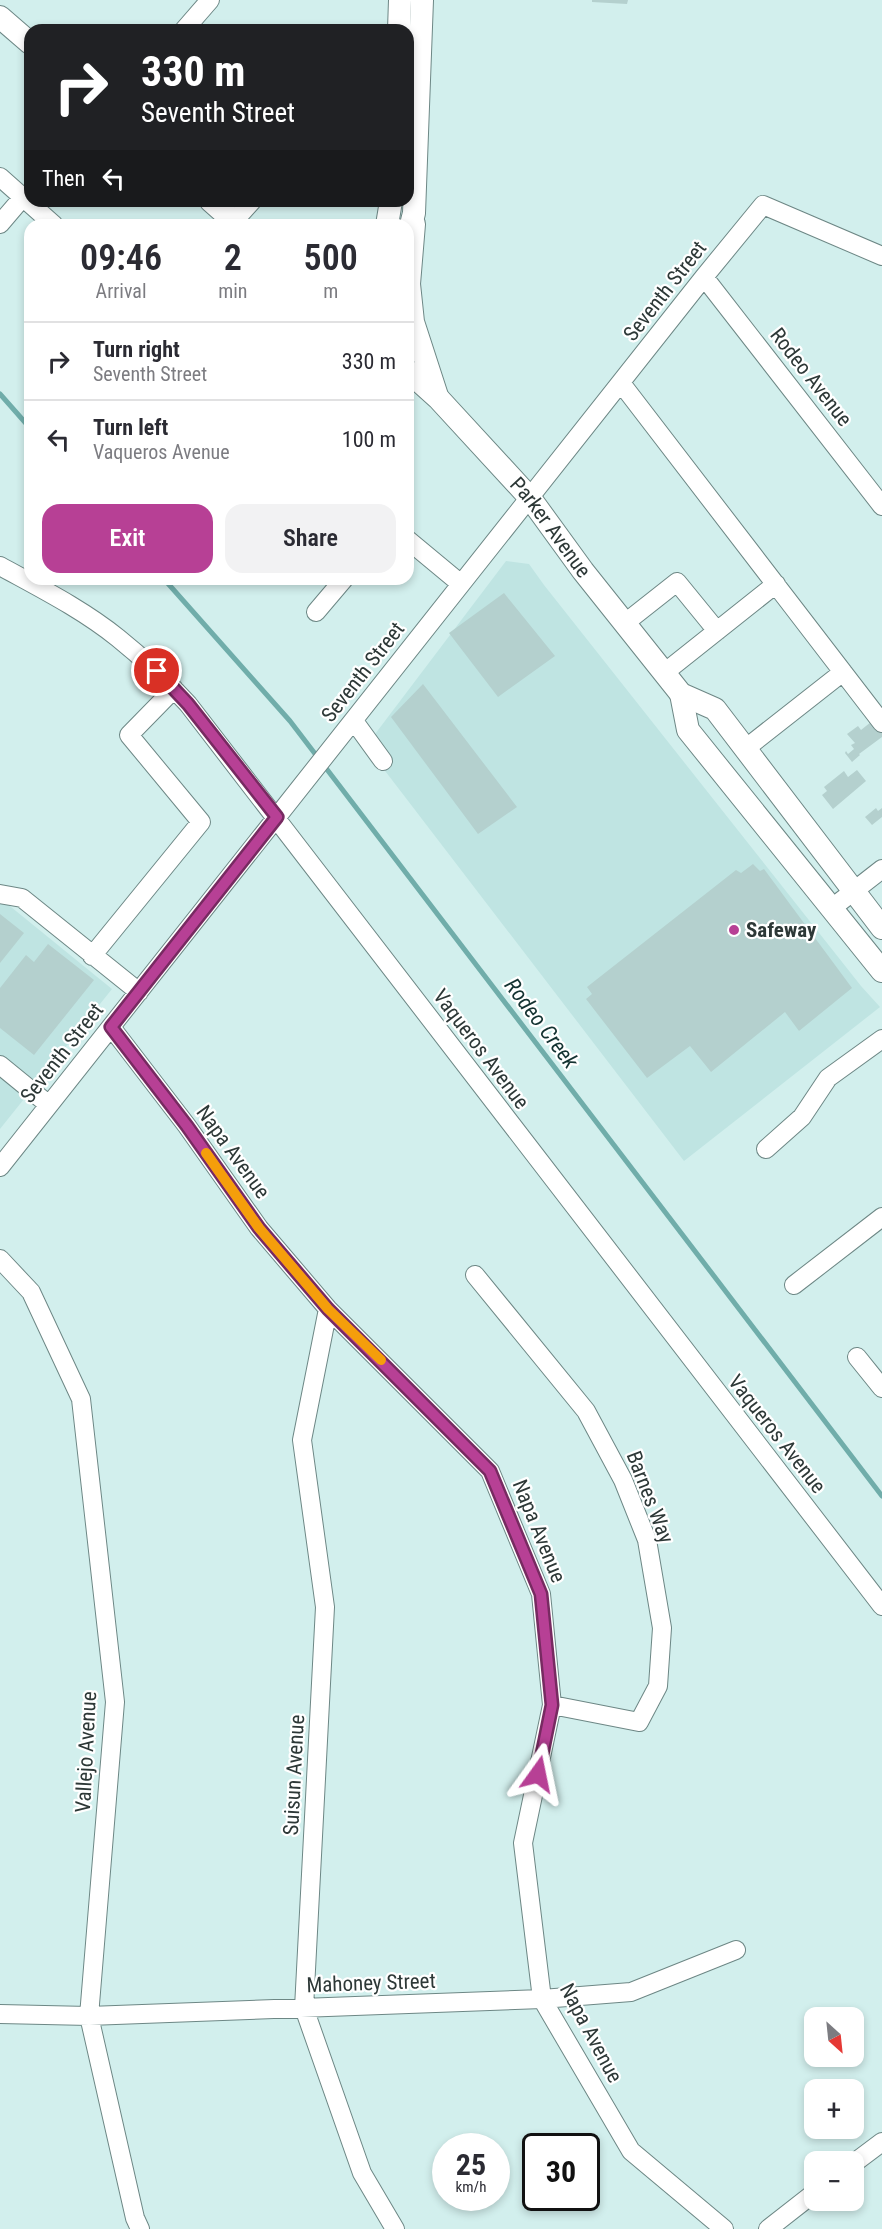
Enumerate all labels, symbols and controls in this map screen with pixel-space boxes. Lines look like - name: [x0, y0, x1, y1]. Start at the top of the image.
- text: 330 m: [141, 47, 246, 96]
- icon: right: [42, 48, 120, 126]
- text: Seventh Street: [141, 97, 295, 129]
- icon: left: [97, 162, 130, 195]
- text: Then: [42, 166, 85, 191]
- street label: Seventh Street: [619, 236, 711, 346]
- text: 09:46: [80, 237, 162, 279]
- text: 2: [224, 237, 242, 279]
- text: 500: [304, 237, 358, 279]
- text: Arrival: [96, 279, 147, 303]
- text: min: [218, 279, 247, 303]
- text: m: [323, 279, 338, 303]
- street label: Rodeo Avenue: [765, 323, 857, 431]
- text: Turn right: [93, 337, 180, 362]
- icon: right: [42, 345, 75, 378]
- text: 330 m: [342, 349, 396, 374]
- text: Seventh Street: [93, 362, 207, 386]
- text: Turn left: [93, 415, 168, 440]
- icon: left: [42, 423, 75, 456]
- text: 100 m: [342, 427, 396, 452]
- text: Vaqueros Avenue: [93, 440, 230, 464]
- street label: Parker Avenue: [505, 472, 596, 582]
- button: Exit: [42, 504, 213, 573]
- button: Share: [225, 504, 396, 573]
- street label: Seventh Street: [317, 617, 409, 727]
- pin: [131, 645, 182, 696]
- icon: arrive: [140, 654, 173, 687]
- place label: Safeway: [746, 918, 817, 942]
- marker: Safeway: [727, 923, 741, 937]
- water label: Rodeo Creek: [500, 973, 584, 1074]
- street label: Vaqueros Avenue: [428, 984, 534, 1114]
- street label: Seventh Street: [16, 998, 108, 1108]
- street label: Napa Avenue: [191, 1101, 275, 1203]
- street label: Vaqueros Avenue: [723, 1370, 831, 1498]
- street label: Barnes Way: [621, 1448, 679, 1547]
- street label: Napa Avenue: [508, 1476, 571, 1586]
- street label: Vallejo Avenue: [71, 1691, 101, 1813]
- street label: Suisun Avenue: [279, 1714, 309, 1836]
- position arrow: [506, 1742, 570, 1806]
- street label: Mahoney Street: [306, 1969, 436, 1997]
- street label: Napa Avenue: [555, 1979, 627, 2087]
- north arrow: [804, 2007, 864, 2067]
- map controls: [804, 2007, 864, 2211]
- button: +: [804, 2079, 864, 2139]
- speed limit sign: 30: [522, 2133, 600, 2211]
- text: 25: [456, 2147, 486, 2182]
- button: −: [804, 2151, 864, 2211]
- text: km/h: [456, 2178, 486, 2196]

